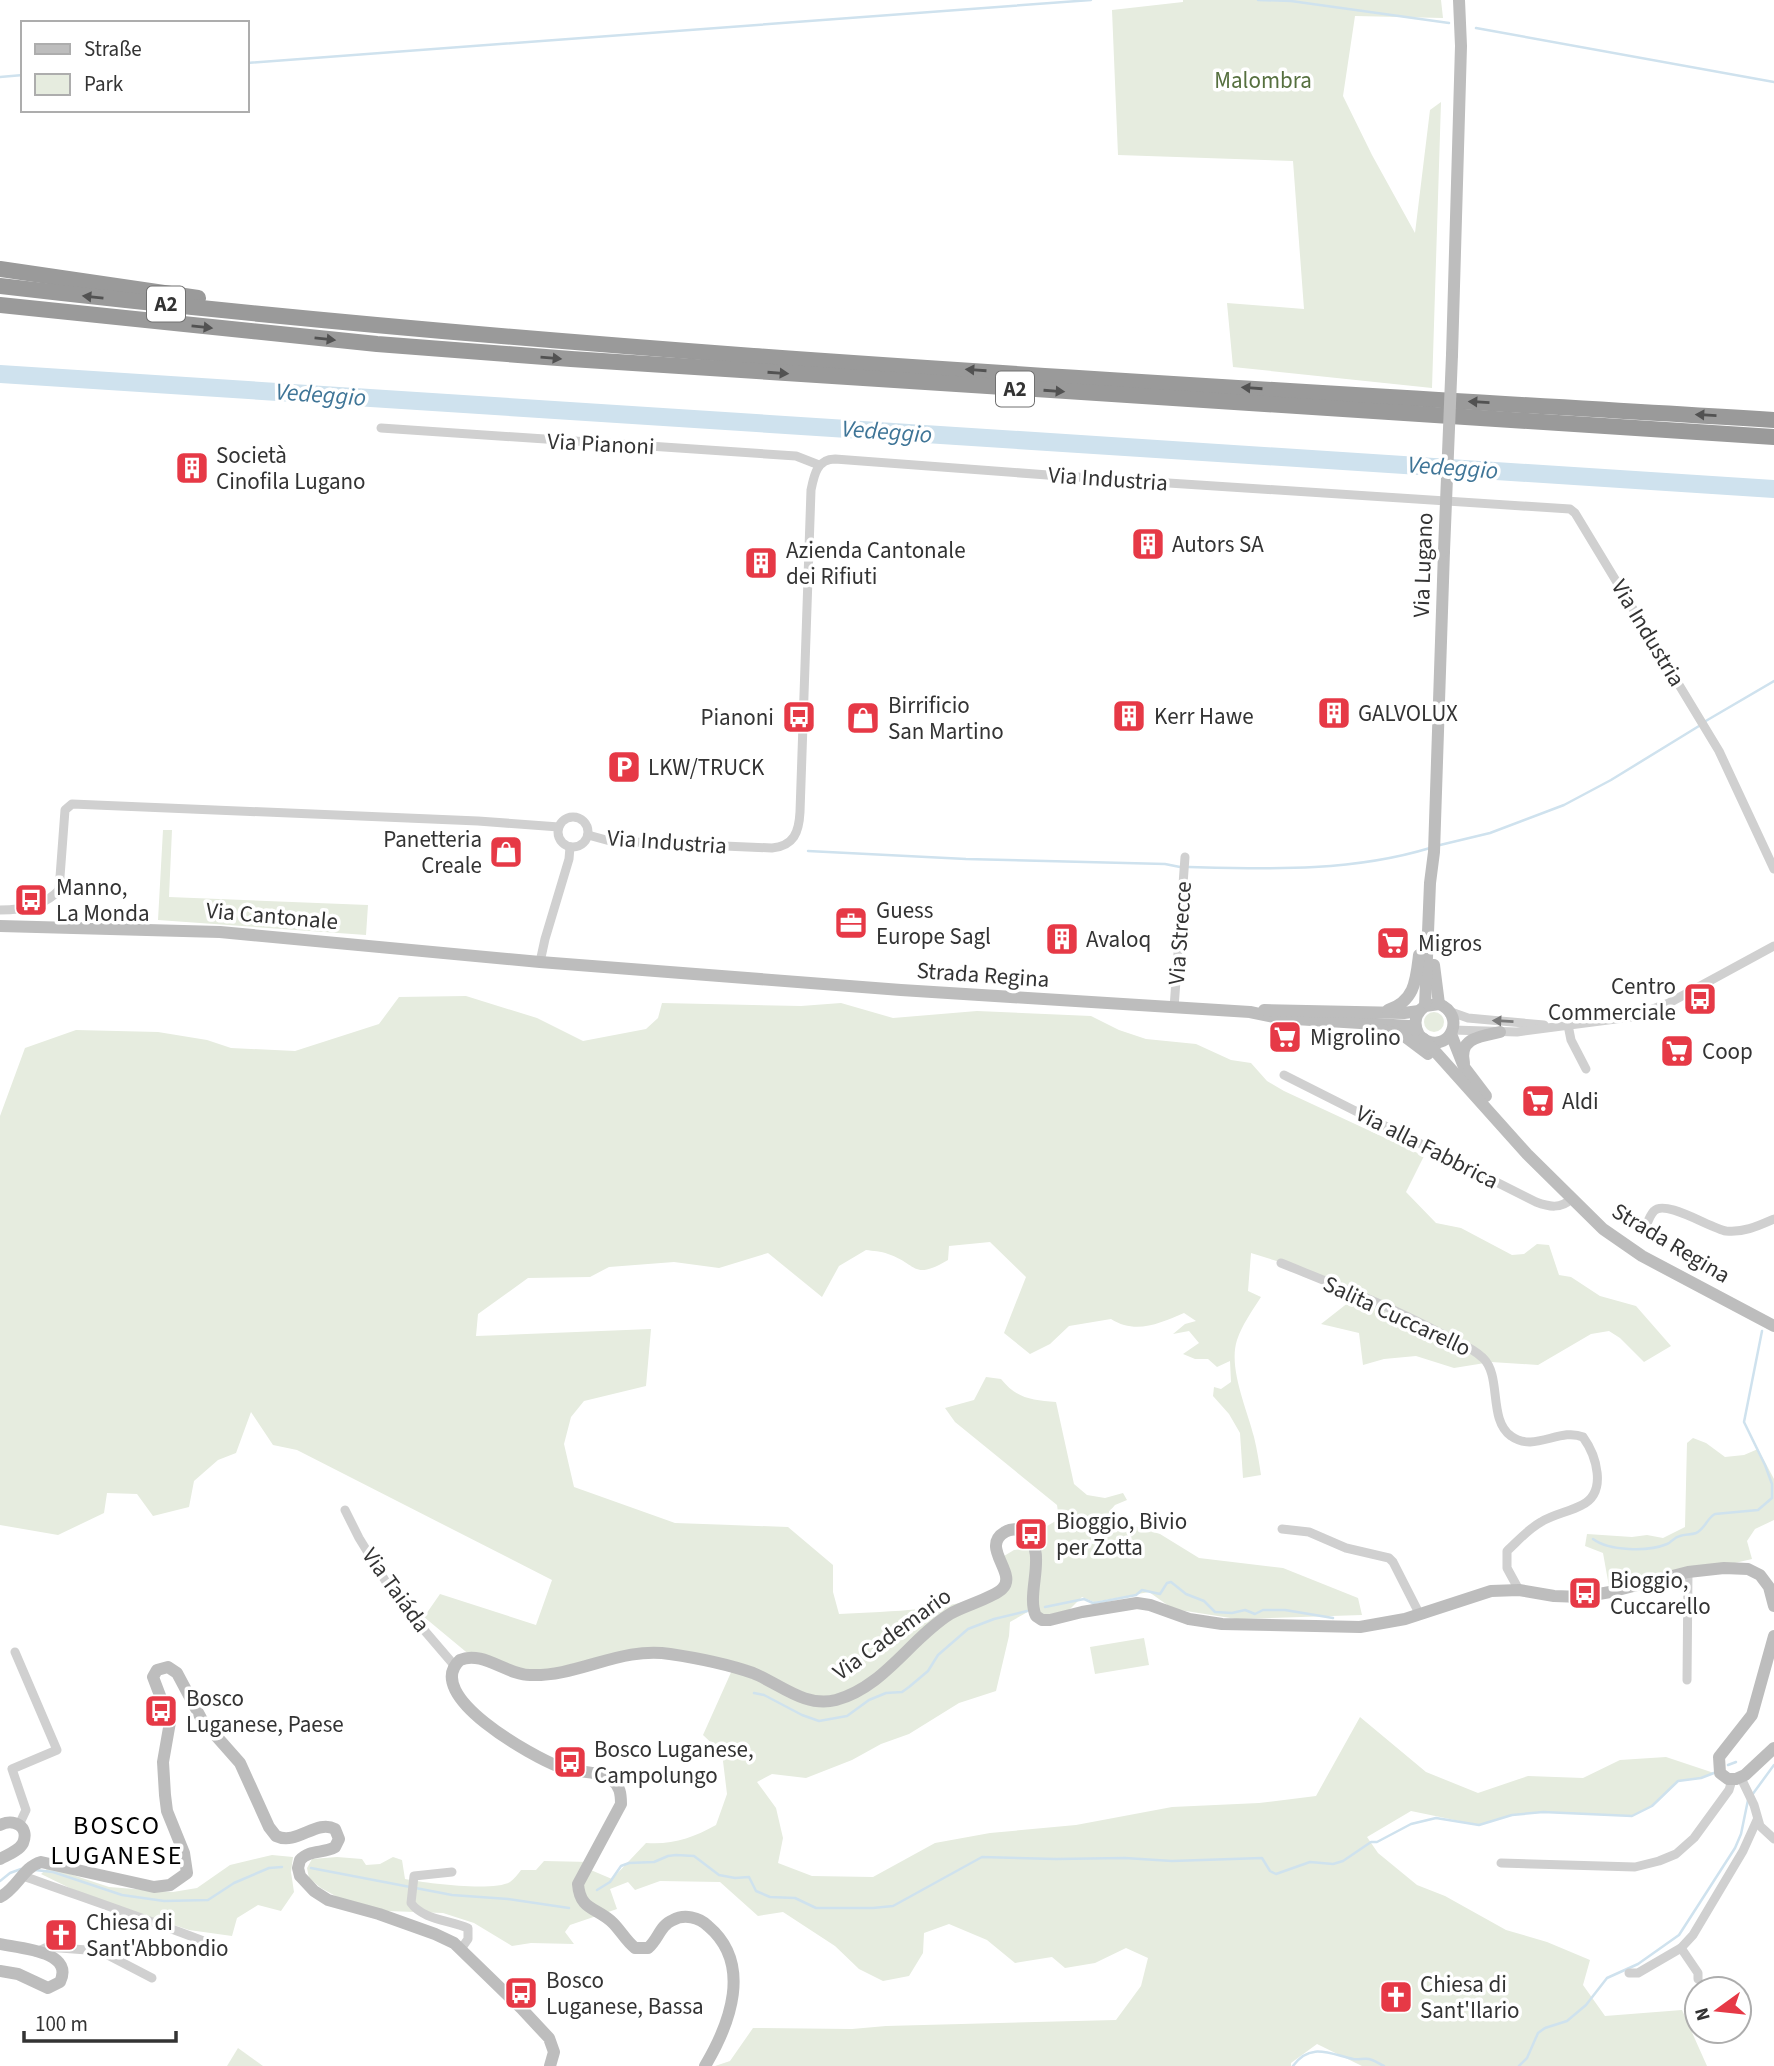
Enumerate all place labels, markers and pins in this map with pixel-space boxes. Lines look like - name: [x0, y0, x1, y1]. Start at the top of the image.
- place label: Società Cinofila Lugano: [216, 439, 366, 498]
- building icon: Società Cinofila Lugano: [173, 449, 211, 487]
- building icon: Autors SA: [1129, 525, 1167, 563]
- place label: Autors SA: [1172, 528, 1264, 561]
- place label: Azienda Cantonale dei Rifiuti: [786, 534, 966, 593]
- building icon: Azienda Cantonale dei Rifiuti: [742, 544, 780, 582]
- place label: Birrificio San Martino: [888, 689, 1004, 748]
- building icon: GALVOLUX: [1315, 694, 1353, 732]
- building icon: Kerr Hawe: [1110, 697, 1148, 735]
- place label: GALVOLUX: [1358, 697, 1458, 730]
- bus stop icon: Pianoni: [780, 698, 818, 736]
- shop icon: Birrificio San Martino: [844, 699, 882, 737]
- place label: Kerr Hawe: [1154, 700, 1254, 733]
- place label: Pianoni: [700, 701, 774, 734]
- parking icon: LKW/TRUCK: [605, 748, 643, 786]
- place label: LKW/TRUCK: [648, 751, 765, 784]
- place label: Panetteria Creale: [383, 823, 482, 882]
- shop icon: Panetteria Creale: [487, 833, 525, 871]
- place label: Manno, La Monda: [56, 871, 150, 930]
- bus stop icon: Manno, La Monda: [12, 881, 50, 919]
- place label: Guess Europe Sagl: [876, 894, 991, 953]
- office icon: Guess Europe Sagl: [832, 904, 870, 942]
- building icon: Avaloq: [1043, 920, 1081, 958]
- place label: Avaloq: [1086, 923, 1151, 956]
- supermarket icon: Migros: [1374, 924, 1412, 962]
- place label: Migros: [1418, 927, 1482, 960]
- place label: Centro Commerciale: [1548, 970, 1676, 1029]
- bus stop icon: Centro Commerciale: [1681, 980, 1719, 1018]
- supermarket icon: Migrolino: [1266, 1018, 1304, 1056]
- place label: Migrolino: [1310, 1021, 1401, 1054]
- supermarket icon: Coop: [1658, 1032, 1696, 1070]
- place label: Coop: [1702, 1035, 1753, 1068]
- supermarket icon: Aldi: [1519, 1082, 1557, 1120]
- place label: Aldi: [1562, 1085, 1599, 1118]
- place label: Bioggio, Bivio per Zotta: [1056, 1505, 1187, 1564]
- bus stop icon: Bioggio, Bivio per Zotta: [1012, 1515, 1050, 1553]
- place label: Bioggio, Cuccarello: [1610, 1564, 1711, 1623]
- bus stop icon: Bioggio, Cuccarello: [1566, 1574, 1604, 1612]
- place label: Bosco Luganese, Paese: [186, 1682, 344, 1741]
- bus stop icon: Bosco Luganese, Paese: [142, 1692, 180, 1730]
- place label: Bosco Luganese, Campolungo: [594, 1733, 754, 1792]
- bus stop icon: Bosco Luganese, Campolungo: [551, 1743, 589, 1781]
- place label: Chiesa di Sant'Abbondio: [86, 1906, 229, 1965]
- church icon: Chiesa di Sant'Abbondio: [42, 1916, 80, 1954]
- place label: Bosco Luganese, Bassa: [546, 1964, 704, 2023]
- place label: Chiesa di Sant'Ilario: [1420, 1968, 1520, 2027]
- bus stop icon: Bosco Luganese, Bassa: [502, 1974, 540, 2012]
- church icon: Chiesa di Sant'Ilario: [1377, 1978, 1415, 2016]

